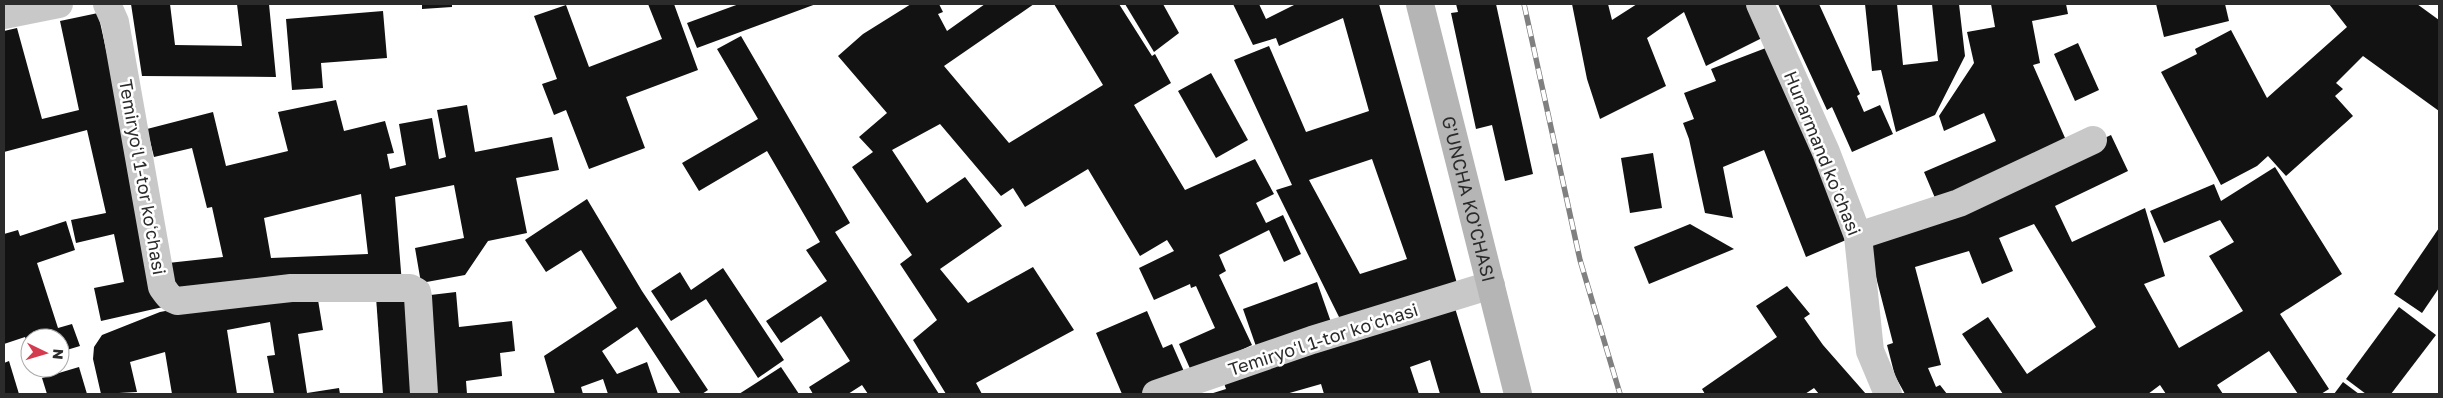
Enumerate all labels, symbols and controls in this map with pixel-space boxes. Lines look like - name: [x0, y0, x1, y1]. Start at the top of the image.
- street label: Hunarmand koʻchasi: [1780, 67, 1866, 239]
- street label: Temiryoʻl 1-tor koʻchasi: [115, 78, 171, 276]
- street label: G'UNCHA KO'CHASI: [1438, 114, 1500, 284]
- street label: Temiryoʻl 1-tor koʻchasi: [1225, 298, 1421, 380]
- north arrow: [20, 328, 70, 378]
- text: N: [50, 348, 67, 360]

